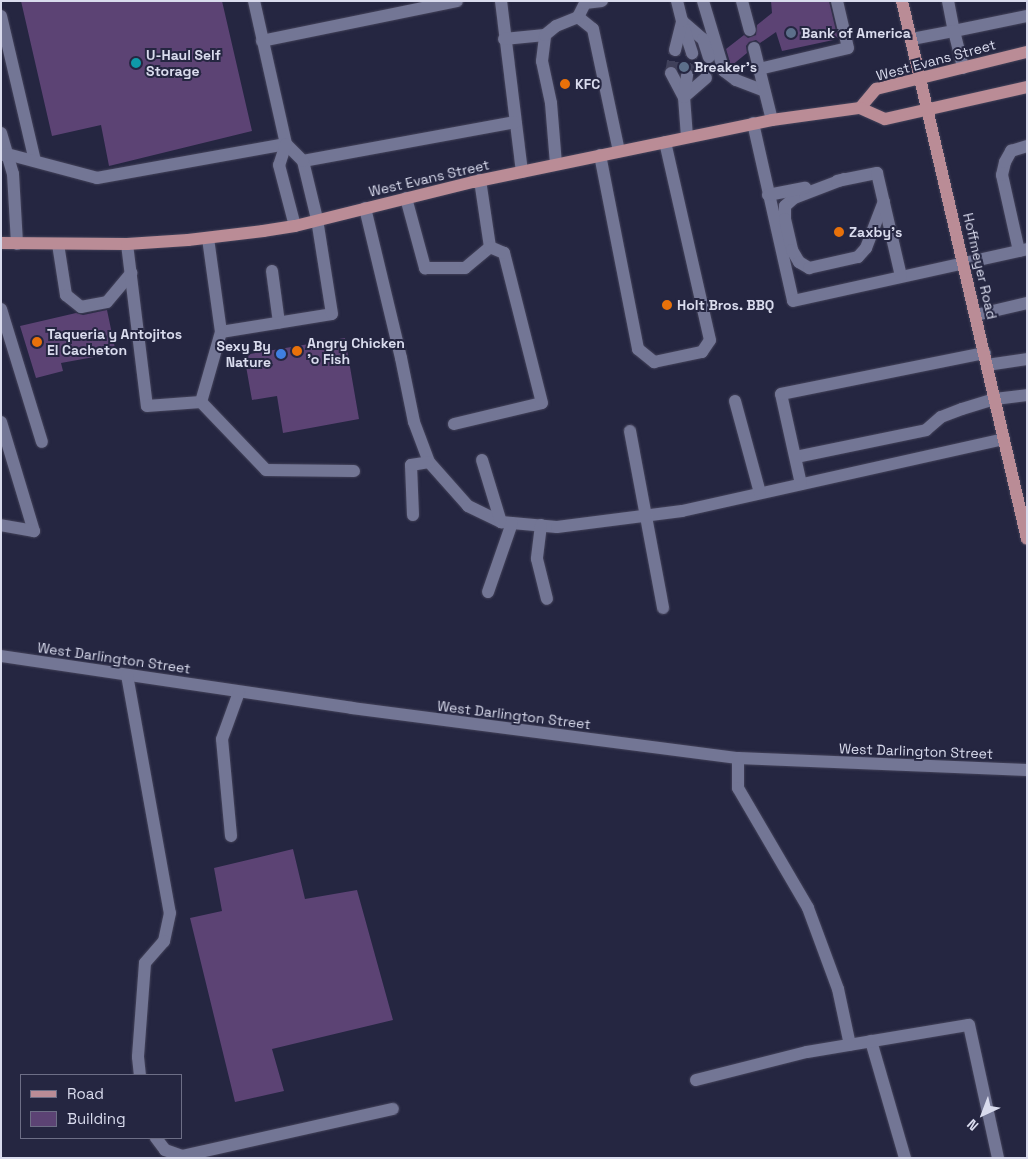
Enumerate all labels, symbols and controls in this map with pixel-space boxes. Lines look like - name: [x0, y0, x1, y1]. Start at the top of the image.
- place label: Bank of America: [801, 25, 911, 41]
- marker: Bank of America: [785, 27, 797, 39]
- street label: West Evans Street: [874, 36, 998, 84]
- place label: U-Haul Self Storage: [146, 47, 221, 80]
- marker: U-Haul Self Storage: [130, 57, 142, 69]
- place label: Breaker's: [694, 59, 757, 75]
- marker: Breaker's: [678, 61, 690, 73]
- place label: KFC: [575, 76, 600, 92]
- marker: KFC: [559, 78, 571, 90]
- street label: West Evans Street: [367, 156, 491, 200]
- street label: Hoffmeyer Road: [960, 211, 1000, 321]
- place label: Zaxby's: [849, 224, 902, 240]
- marker: Zaxby's: [833, 226, 845, 238]
- place label: Holt Bros. BBQ: [677, 297, 775, 313]
- marker: Holt Bros. BBQ: [661, 299, 673, 311]
- place label: Taqueria y Antojitos El Cacheton: [47, 326, 182, 358]
- place label: Angry Chicken 'o Fish: [307, 335, 405, 368]
- marker: Taqueria y Antojitos El Cacheton: [31, 336, 43, 348]
- place label: Sexy By Nature: [216, 338, 271, 371]
- marker: Angry Chicken 'o Fish: [291, 345, 303, 357]
- marker: Sexy By Nature: [275, 348, 287, 360]
- street label: West Darlington Street: [36, 639, 192, 677]
- street label: West Darlington Street: [436, 697, 592, 733]
- street label: West Darlington Street: [839, 740, 993, 762]
- legend: [20, 1074, 182, 1139]
- text: Road: [67, 1084, 104, 1103]
- north arrow: [958, 1089, 1008, 1139]
- text: Building: [67, 1109, 126, 1128]
- text: N: [963, 1115, 982, 1135]

